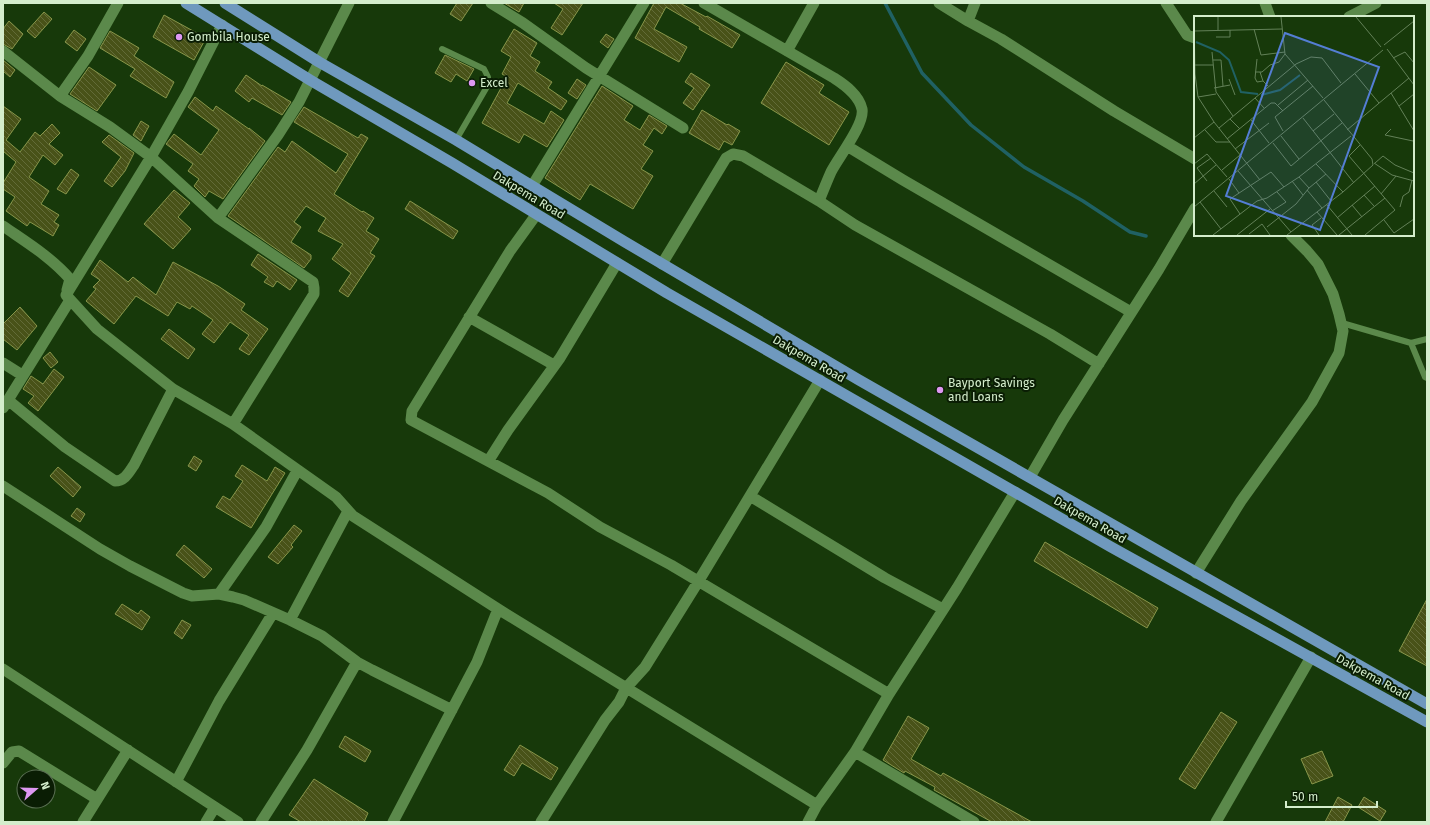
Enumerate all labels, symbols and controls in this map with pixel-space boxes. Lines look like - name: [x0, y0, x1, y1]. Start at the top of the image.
- inset map: [1194, 16, 1414, 236]
- place label: Gombila House: [187, 30, 270, 44]
- marker: Gombila House: [174, 32, 184, 42]
- place label: Excel: [480, 76, 508, 90]
- marker: Excel: [467, 78, 477, 88]
- street label: Dakpema Road: [490, 168, 568, 222]
- street label: Dakpema Road: [770, 333, 848, 385]
- place label: Bayport Savings and Loans: [948, 376, 1035, 404]
- marker: Bayport Savings and Loans: [935, 385, 945, 395]
- street label: Dakpema Road: [1051, 494, 1129, 546]
- street label: Dakpema Road: [1334, 651, 1412, 703]
- north arrow: [16, 769, 56, 809]
- text: N: [38, 780, 52, 791]
- scale bar: [1286, 783, 1377, 809]
- text: 50 m: [1292, 790, 1318, 804]

